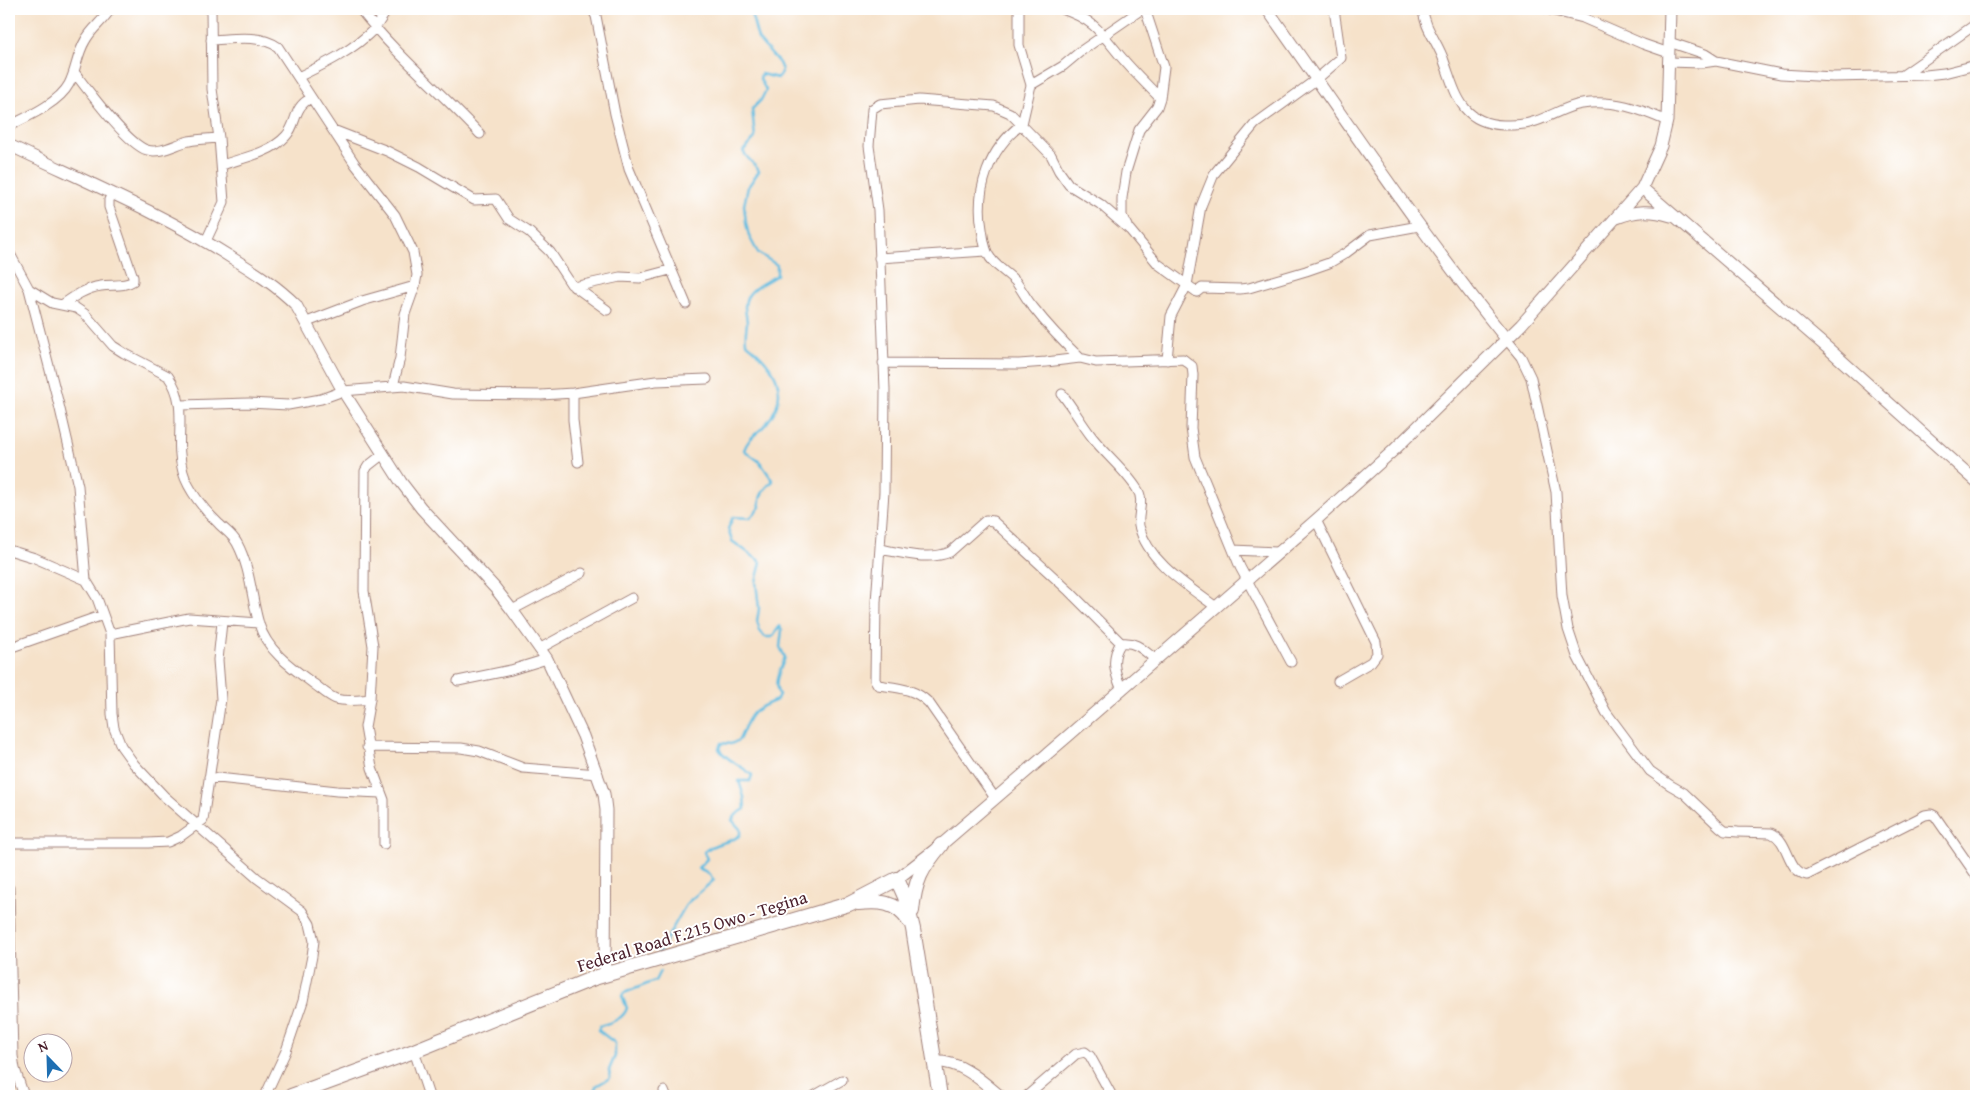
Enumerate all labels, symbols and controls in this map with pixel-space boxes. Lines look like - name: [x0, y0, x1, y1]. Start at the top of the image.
- street label: Federal Road F.215 Owo - Tegina: [574, 883, 811, 979]
- north arrow: [22, 1032, 72, 1082]
- text: N: [35, 1035, 52, 1057]

